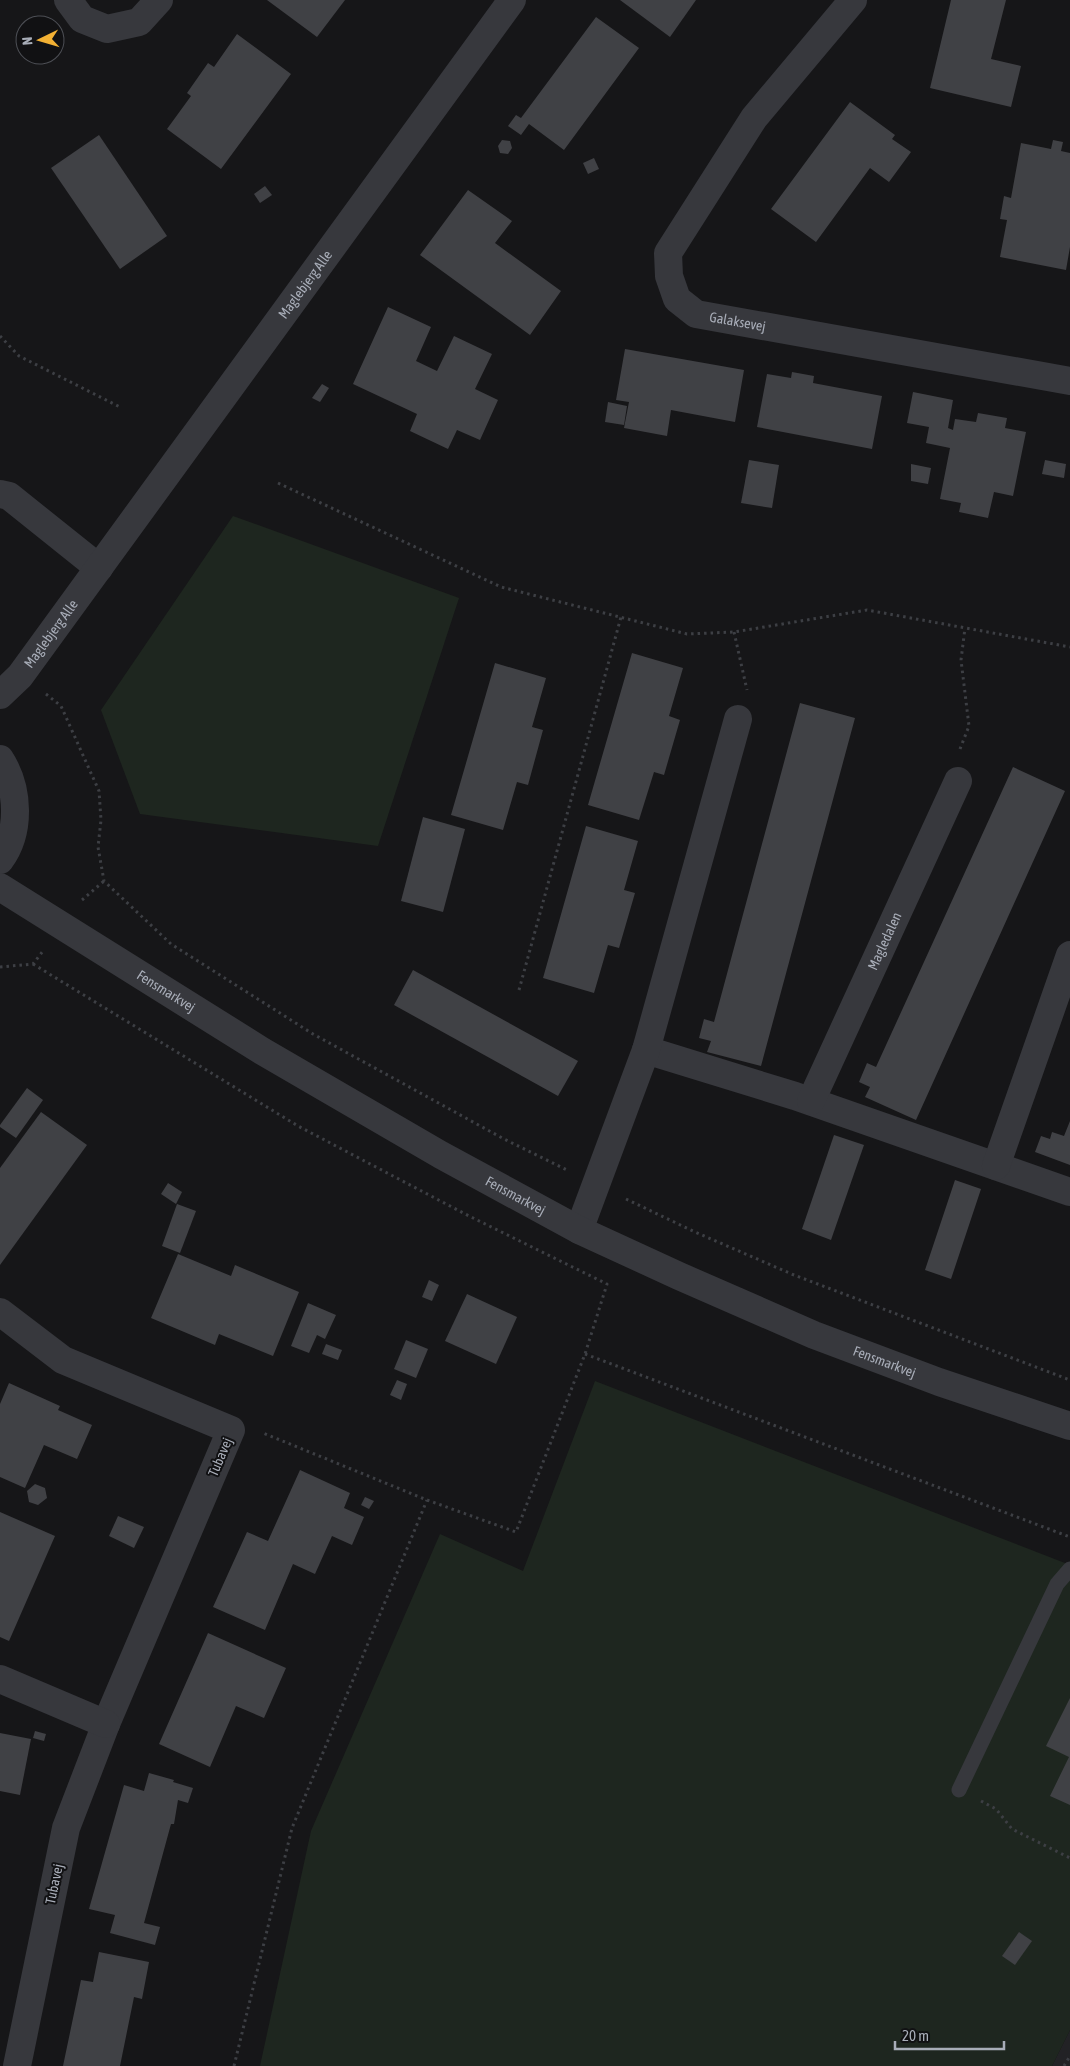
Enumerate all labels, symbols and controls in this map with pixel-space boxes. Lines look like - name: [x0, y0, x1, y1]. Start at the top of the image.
- north arrow: [15, 15, 65, 65]
- text: N: [19, 36, 35, 46]
- street label: Maglebjerg Alle: [275, 247, 335, 322]
- street label: Galaksevej: [708, 309, 767, 334]
- street label: Maglebjerg Alle: [21, 596, 81, 671]
- street label: Magledalen: [864, 910, 905, 972]
- street label: Fensmarkvej: [134, 967, 198, 1015]
- street label: Fensmarkvej: [483, 1173, 548, 1218]
- street label: Fensmarkvej: [851, 1343, 918, 1381]
- street label: Tubavej: [205, 1435, 235, 1479]
- street label: Tubavej: [42, 1862, 66, 1906]
- scale bar: [895, 2018, 1004, 2050]
- text: 20 m: [902, 2027, 929, 2044]

